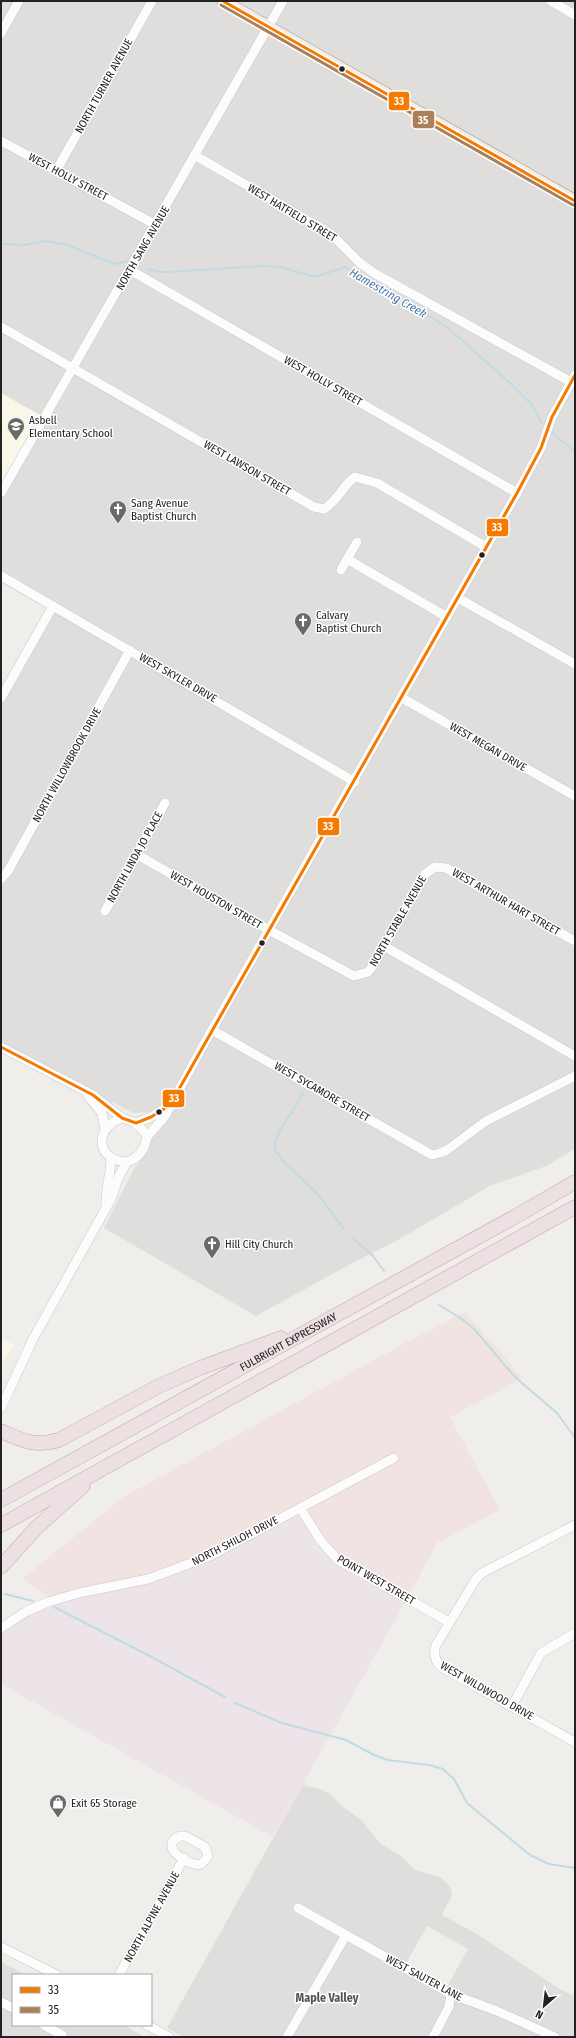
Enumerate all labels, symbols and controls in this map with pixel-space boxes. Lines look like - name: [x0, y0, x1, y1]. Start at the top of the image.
- street label: NORTH TURNER AVENUE: [73, 36, 135, 136]
- unlabelled marker: [337, 64, 347, 74]
- line badge: 33: [388, 91, 410, 111]
- text: 33: [393, 95, 404, 108]
- line badge: 35: [412, 110, 435, 129]
- text: 35: [417, 114, 429, 127]
- street label: WEST HOLLY STREET: [26, 151, 111, 204]
- street label: WEST HATFIELD STREET: [245, 181, 340, 245]
- street label: NORTH SANG AVENUE: [114, 204, 172, 292]
- water label: Hamestring Creek: [347, 265, 429, 321]
- street label: WEST HOLLY STREET: [282, 353, 365, 409]
- place label: Asbell Elementary School: [29, 414, 113, 440]
- school or university icon: Asbell Elementary School: [6, 416, 26, 441]
- street label: WEST LAWSON STREET: [201, 438, 294, 499]
- place label: Sang Avenue Baptist Church: [131, 497, 197, 523]
- church icon: Sang Avenue Baptist Church: [108, 499, 128, 524]
- line badge: 33: [486, 518, 509, 537]
- text: 33: [491, 521, 502, 534]
- unlabelled marker: [477, 550, 487, 560]
- place label: Calvary Baptist Church: [316, 609, 382, 635]
- church icon: Calvary Baptist Church: [293, 611, 313, 636]
- street label: WEST SKYLER DRIVE: [137, 650, 219, 706]
- street label: NORTH WILLOWBROOK DRIVE: [30, 705, 104, 825]
- street label: WEST MEGAN DRIVE: [447, 720, 529, 774]
- street label: NORTH LINDA JO PLACE: [105, 809, 165, 905]
- line badge: 33: [317, 817, 340, 836]
- text: 33: [322, 820, 333, 833]
- street label: WEST ARTHUR HART STREET: [450, 866, 563, 939]
- street label: WEST HOUSTON STREET: [168, 868, 265, 932]
- street label: NORTH STABLE AVENUE: [367, 873, 429, 969]
- unlabelled marker: [257, 938, 267, 948]
- street label: WEST SYCAMORE STREET: [272, 1059, 373, 1125]
- line badge: 33: [162, 1089, 185, 1108]
- text: 33: [168, 1092, 179, 1105]
- unlabelled marker: [154, 1107, 164, 1117]
- church icon: Hill City Church: [202, 1234, 222, 1259]
- place label: Hill City Church: [225, 1238, 293, 1251]
- street label: FULBRIGHT EXPRESSWAY: [237, 1309, 339, 1374]
- street label: NORTH SHILOH DRIVE: [190, 1514, 280, 1568]
- street label: POINT WEST STREET: [335, 1552, 418, 1608]
- street label: WEST WILDWOOD DRIVE: [438, 1659, 536, 1723]
- shop icon: Exit 65 Storage: [48, 1793, 68, 1818]
- place label: Exit 65 Storage: [71, 1797, 137, 1810]
- street label: NORTH ALPINE AVENUE: [122, 1869, 182, 1965]
- street label: WEST SAUTER LANE: [383, 1952, 465, 2004]
- legend: [12, 1974, 152, 2026]
- text: 33: [48, 1983, 59, 1997]
- north arrow: [524, 1986, 564, 2026]
- district label: Maple Valley: [296, 1991, 359, 2005]
- text: 35: [48, 2003, 59, 2017]
- text: N: [534, 2007, 546, 2022]

